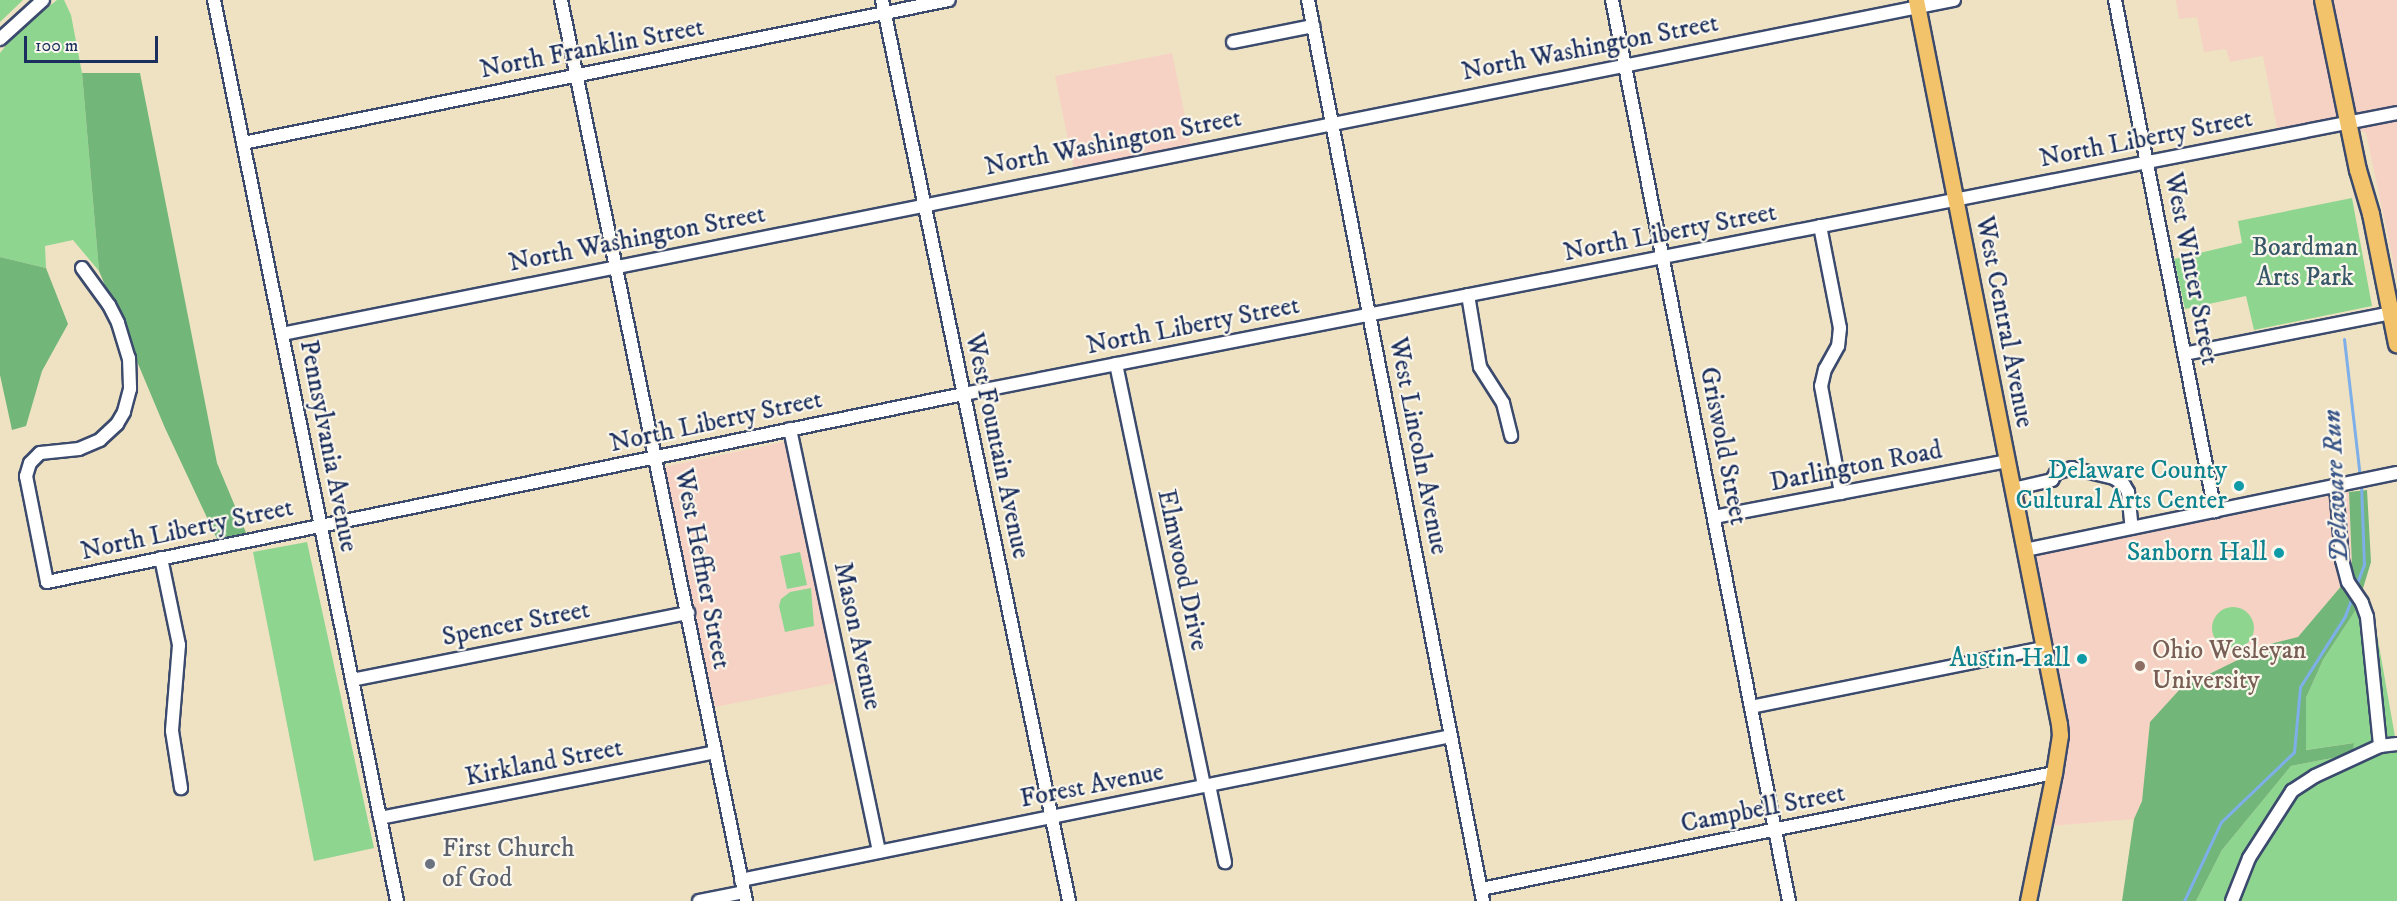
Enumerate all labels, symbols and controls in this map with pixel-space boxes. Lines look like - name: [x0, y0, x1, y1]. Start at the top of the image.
- street label: North Washington Street: [1459, 8, 1721, 88]
- street label: North Franklin Street: [477, 12, 707, 86]
- scale bar: [27, 24, 160, 62]
- text: 100 m: [35, 35, 78, 57]
- street label: North Washington Street: [982, 103, 1244, 183]
- street label: North Liberty Street: [2037, 103, 2255, 175]
- street label: West Winter Street: [2157, 170, 2225, 368]
- street label: North Liberty Street: [1561, 197, 1779, 269]
- street label: North Washington Street: [506, 199, 768, 279]
- street label: West Central Avenue: [1968, 214, 2040, 430]
- park label: Boardman Arts Park: [2252, 232, 2358, 294]
- street label: North Liberty Street: [1084, 290, 1302, 362]
- street label: West Fountain Avenue: [958, 330, 1036, 562]
- street label: West Lincoln Avenue: [1382, 335, 1454, 557]
- street label: Pennsylvania Avenue: [292, 337, 364, 555]
- street label: Griswold Street: [1692, 364, 1754, 528]
- street label: North Liberty Street: [607, 384, 825, 460]
- water label: Delaware Run: [2316, 409, 2356, 563]
- street label: Darlington Road: [1767, 435, 1945, 499]
- place label: Delaware County Cultural Arts Center: [2015, 455, 2227, 516]
- street label: West Heffner Street: [667, 466, 737, 672]
- marker: Delaware County Cultural Arts Center: [2232, 479, 2246, 493]
- street label: Elmwood Drive: [1150, 487, 1214, 653]
- street label: North Liberty Street: [78, 492, 296, 568]
- place label: Sanborn Hall: [2127, 537, 2267, 569]
- marker: Sanborn Hall: [2272, 546, 2286, 560]
- street label: Mason Avenue: [826, 559, 888, 713]
- street label: Spencer Street: [440, 594, 592, 654]
- place label: Ohio Wesleyan University: [2152, 635, 2306, 696]
- place label: Austin Hall: [1950, 643, 2070, 675]
- marker: Austin Hall: [2075, 652, 2089, 666]
- marker: Ohio Wesleyan University: [2133, 659, 2147, 673]
- street label: Kirkland Street: [463, 732, 625, 794]
- street label: Forest Avenue: [1018, 757, 1166, 815]
- street label: Campbell Street: [1678, 778, 1848, 840]
- place label: First Church of God: [442, 833, 575, 894]
- marker: First Church of God: [423, 857, 437, 871]

